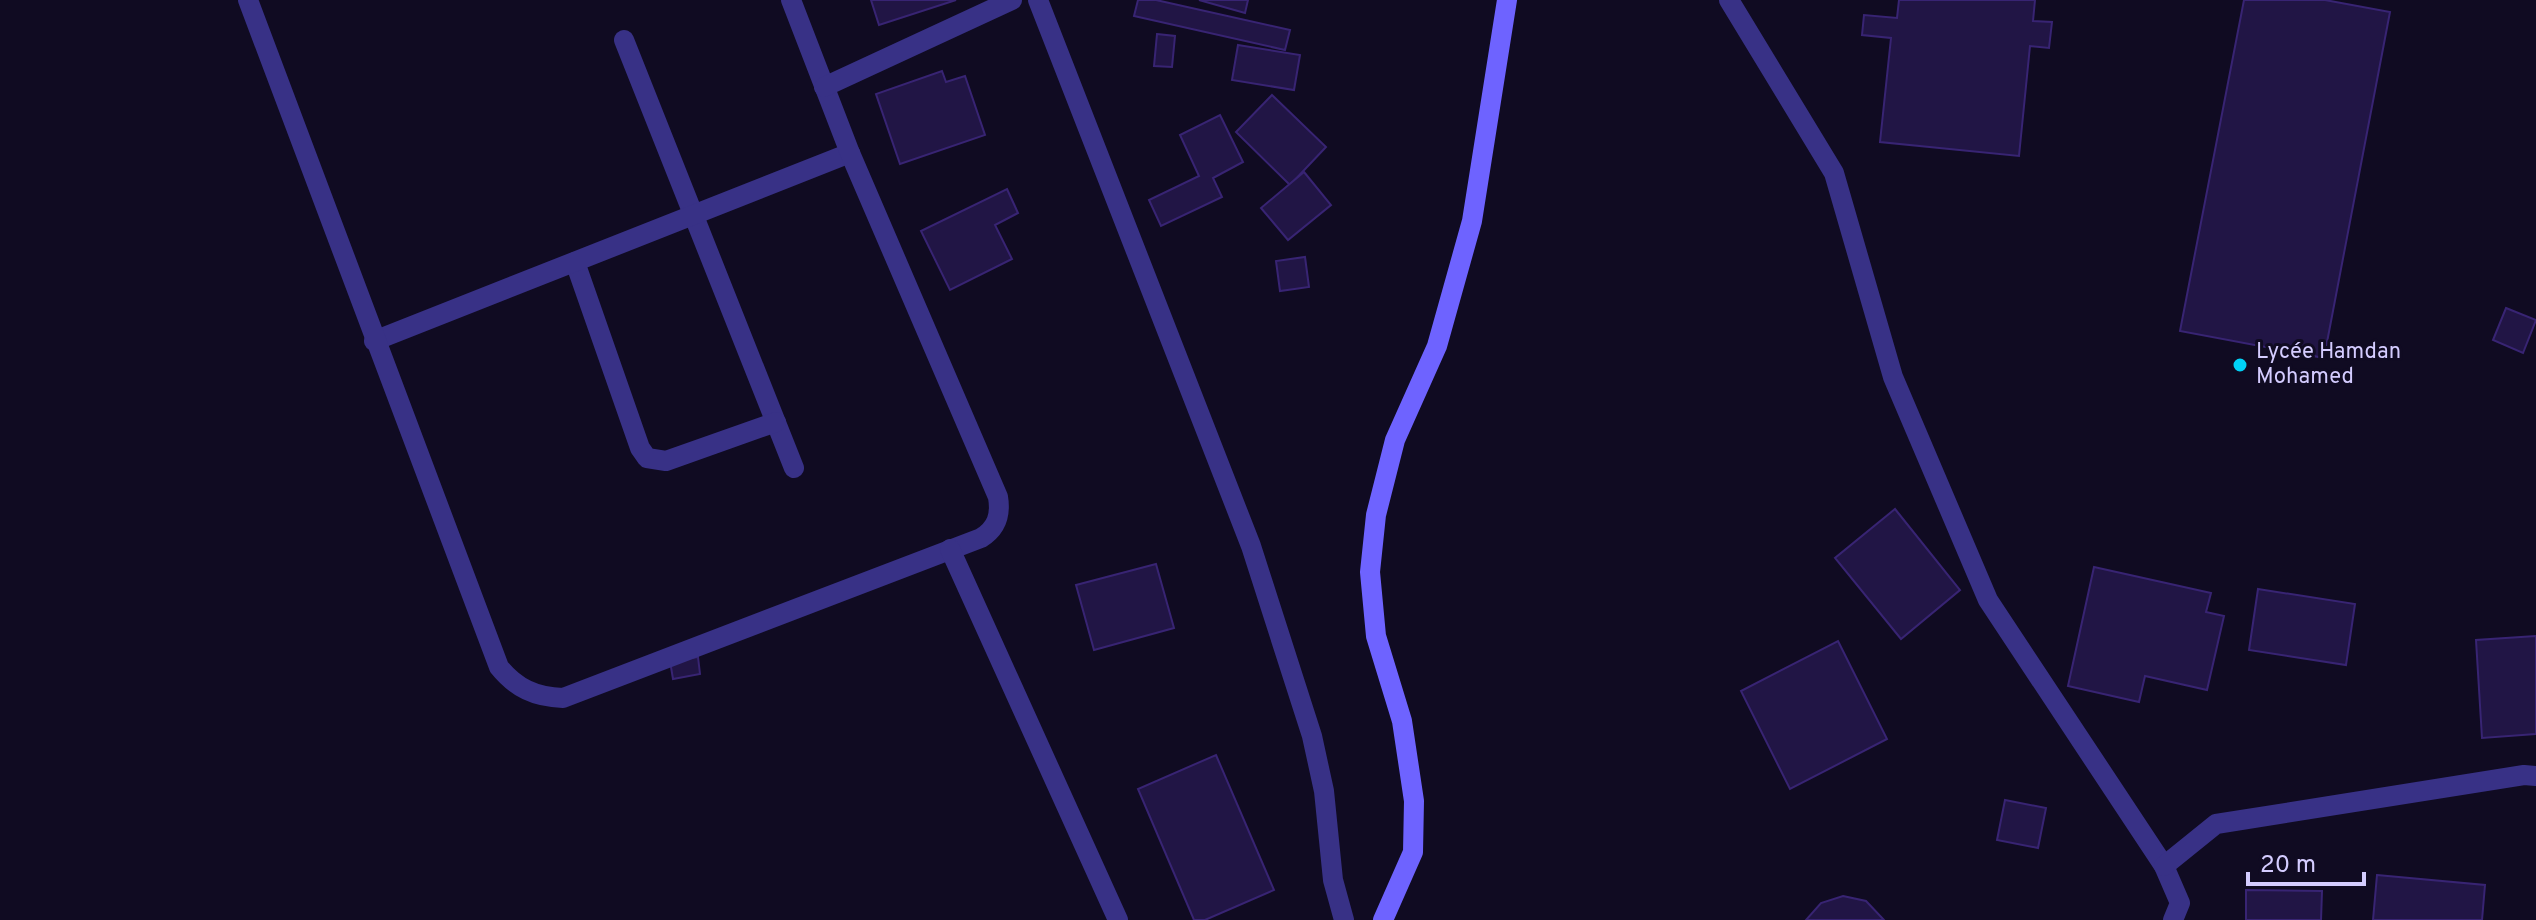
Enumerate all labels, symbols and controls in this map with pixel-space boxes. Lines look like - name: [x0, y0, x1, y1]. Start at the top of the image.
- place label: Lycée Hamdan Mohamed: [2256, 339, 2401, 391]
- marker: Lycée Hamdan Mohamed: [2231, 356, 2249, 374]
- scale bar: [2248, 836, 2364, 886]
- text: 20 m: [2260, 851, 2316, 881]

